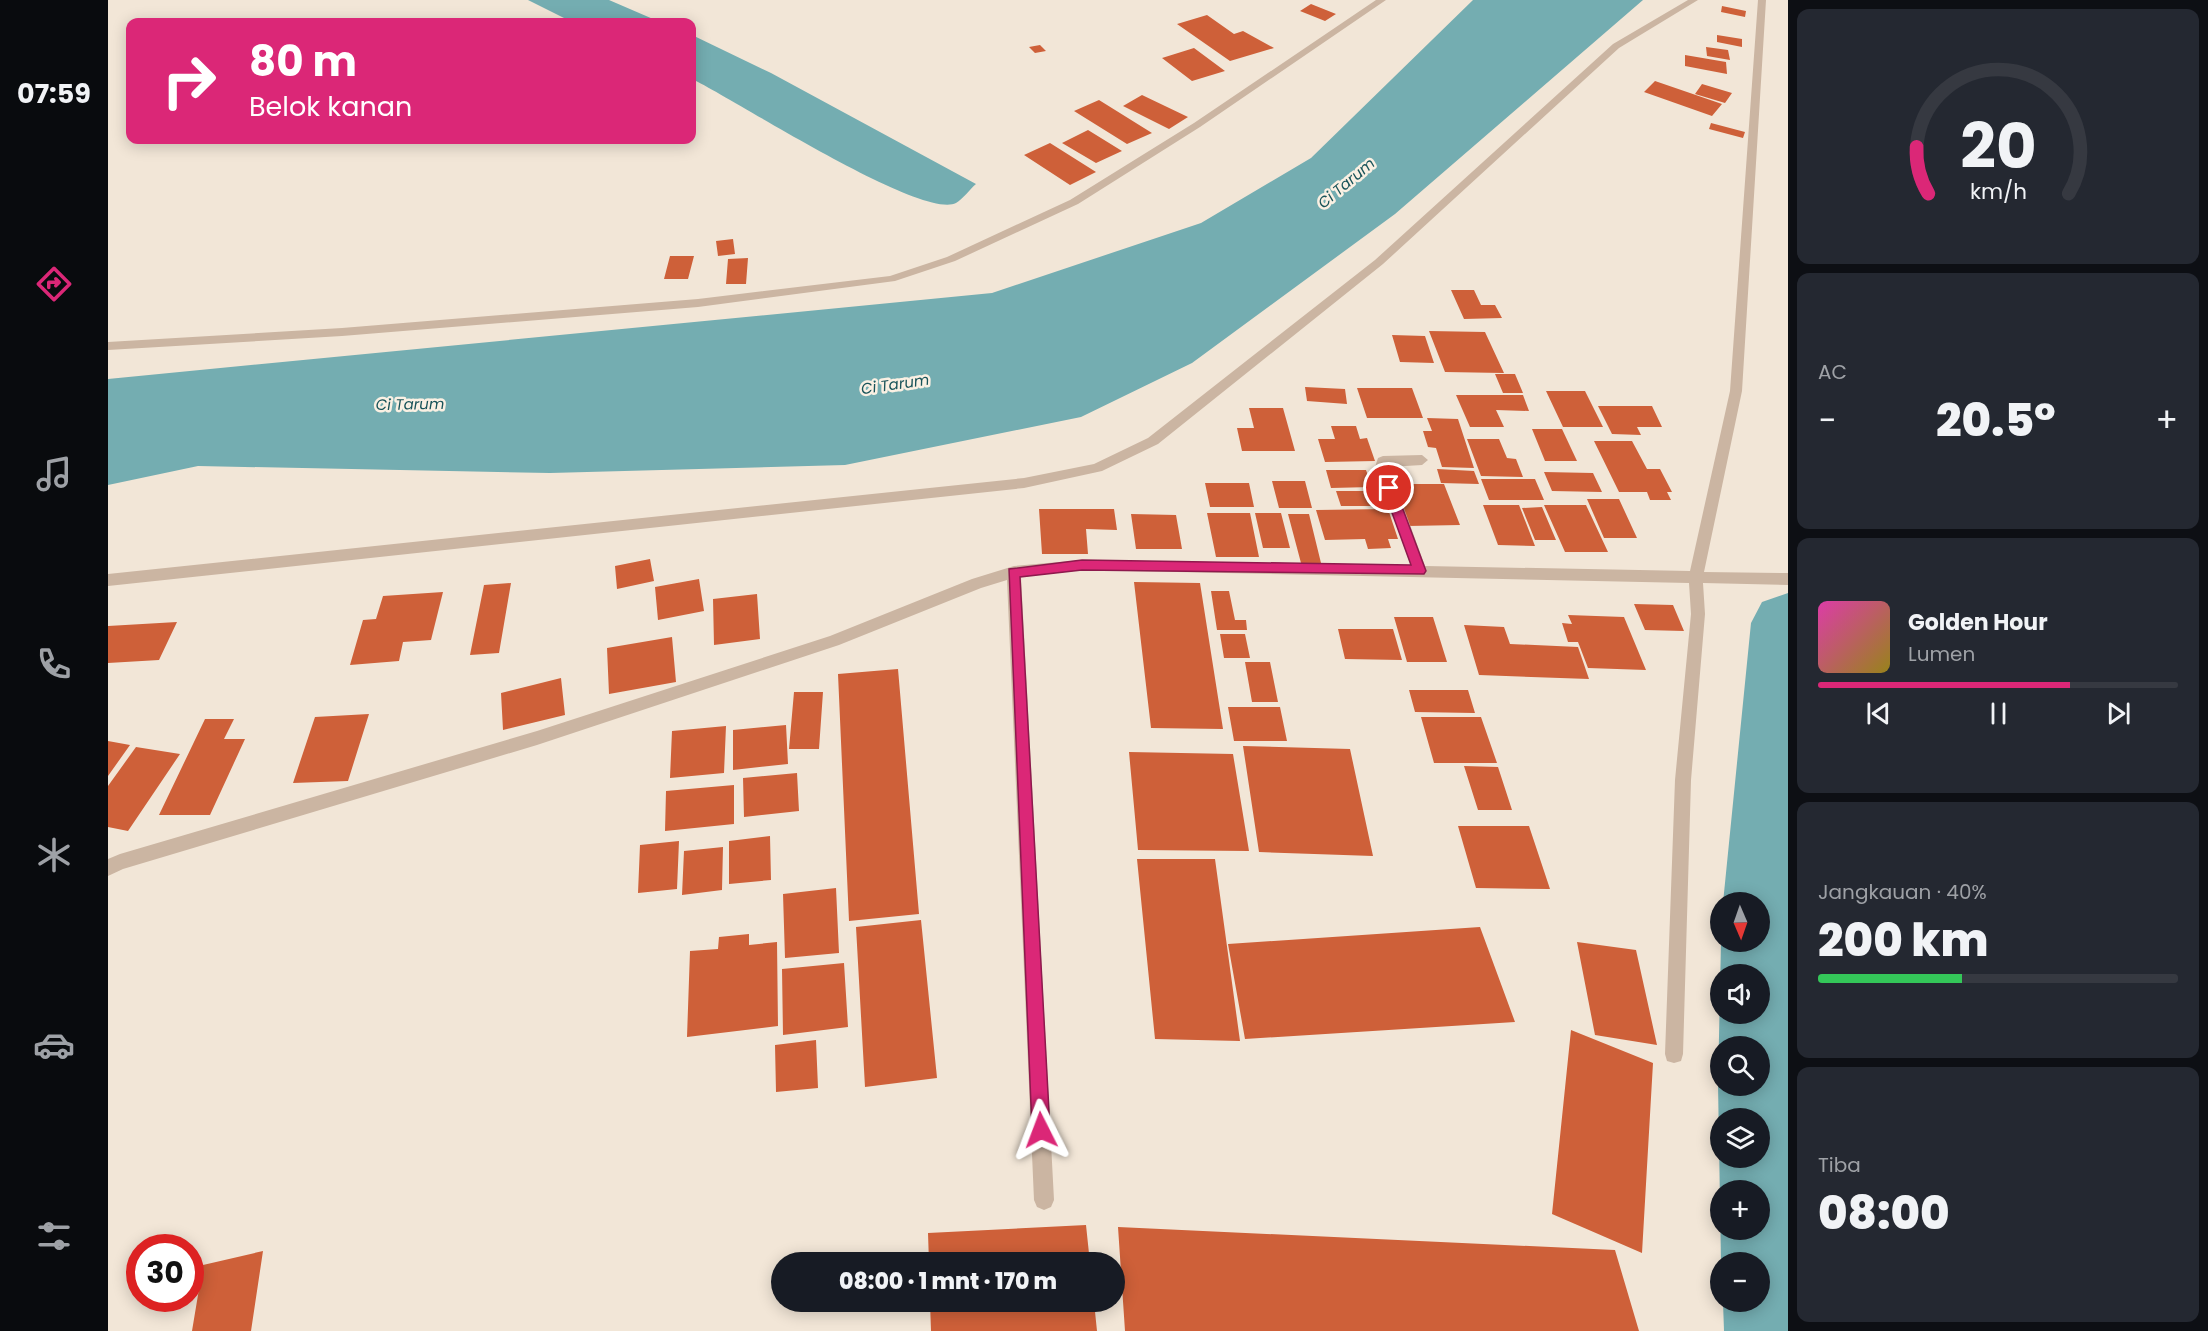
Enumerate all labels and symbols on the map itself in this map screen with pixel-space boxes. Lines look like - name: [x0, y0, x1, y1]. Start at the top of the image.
- water label: Ci Tarum: [1313, 153, 1379, 213]
- water label: Ci Tarum: [860, 369, 930, 399]
- water label: Ci Tarum: [376, 393, 444, 415]
- pin: [1363, 462, 1414, 513]
- north arrow: [1710, 892, 1770, 952]
- position arrow: [1009, 1098, 1073, 1162]
- speed limit sign: 30: [126, 1234, 204, 1312]

